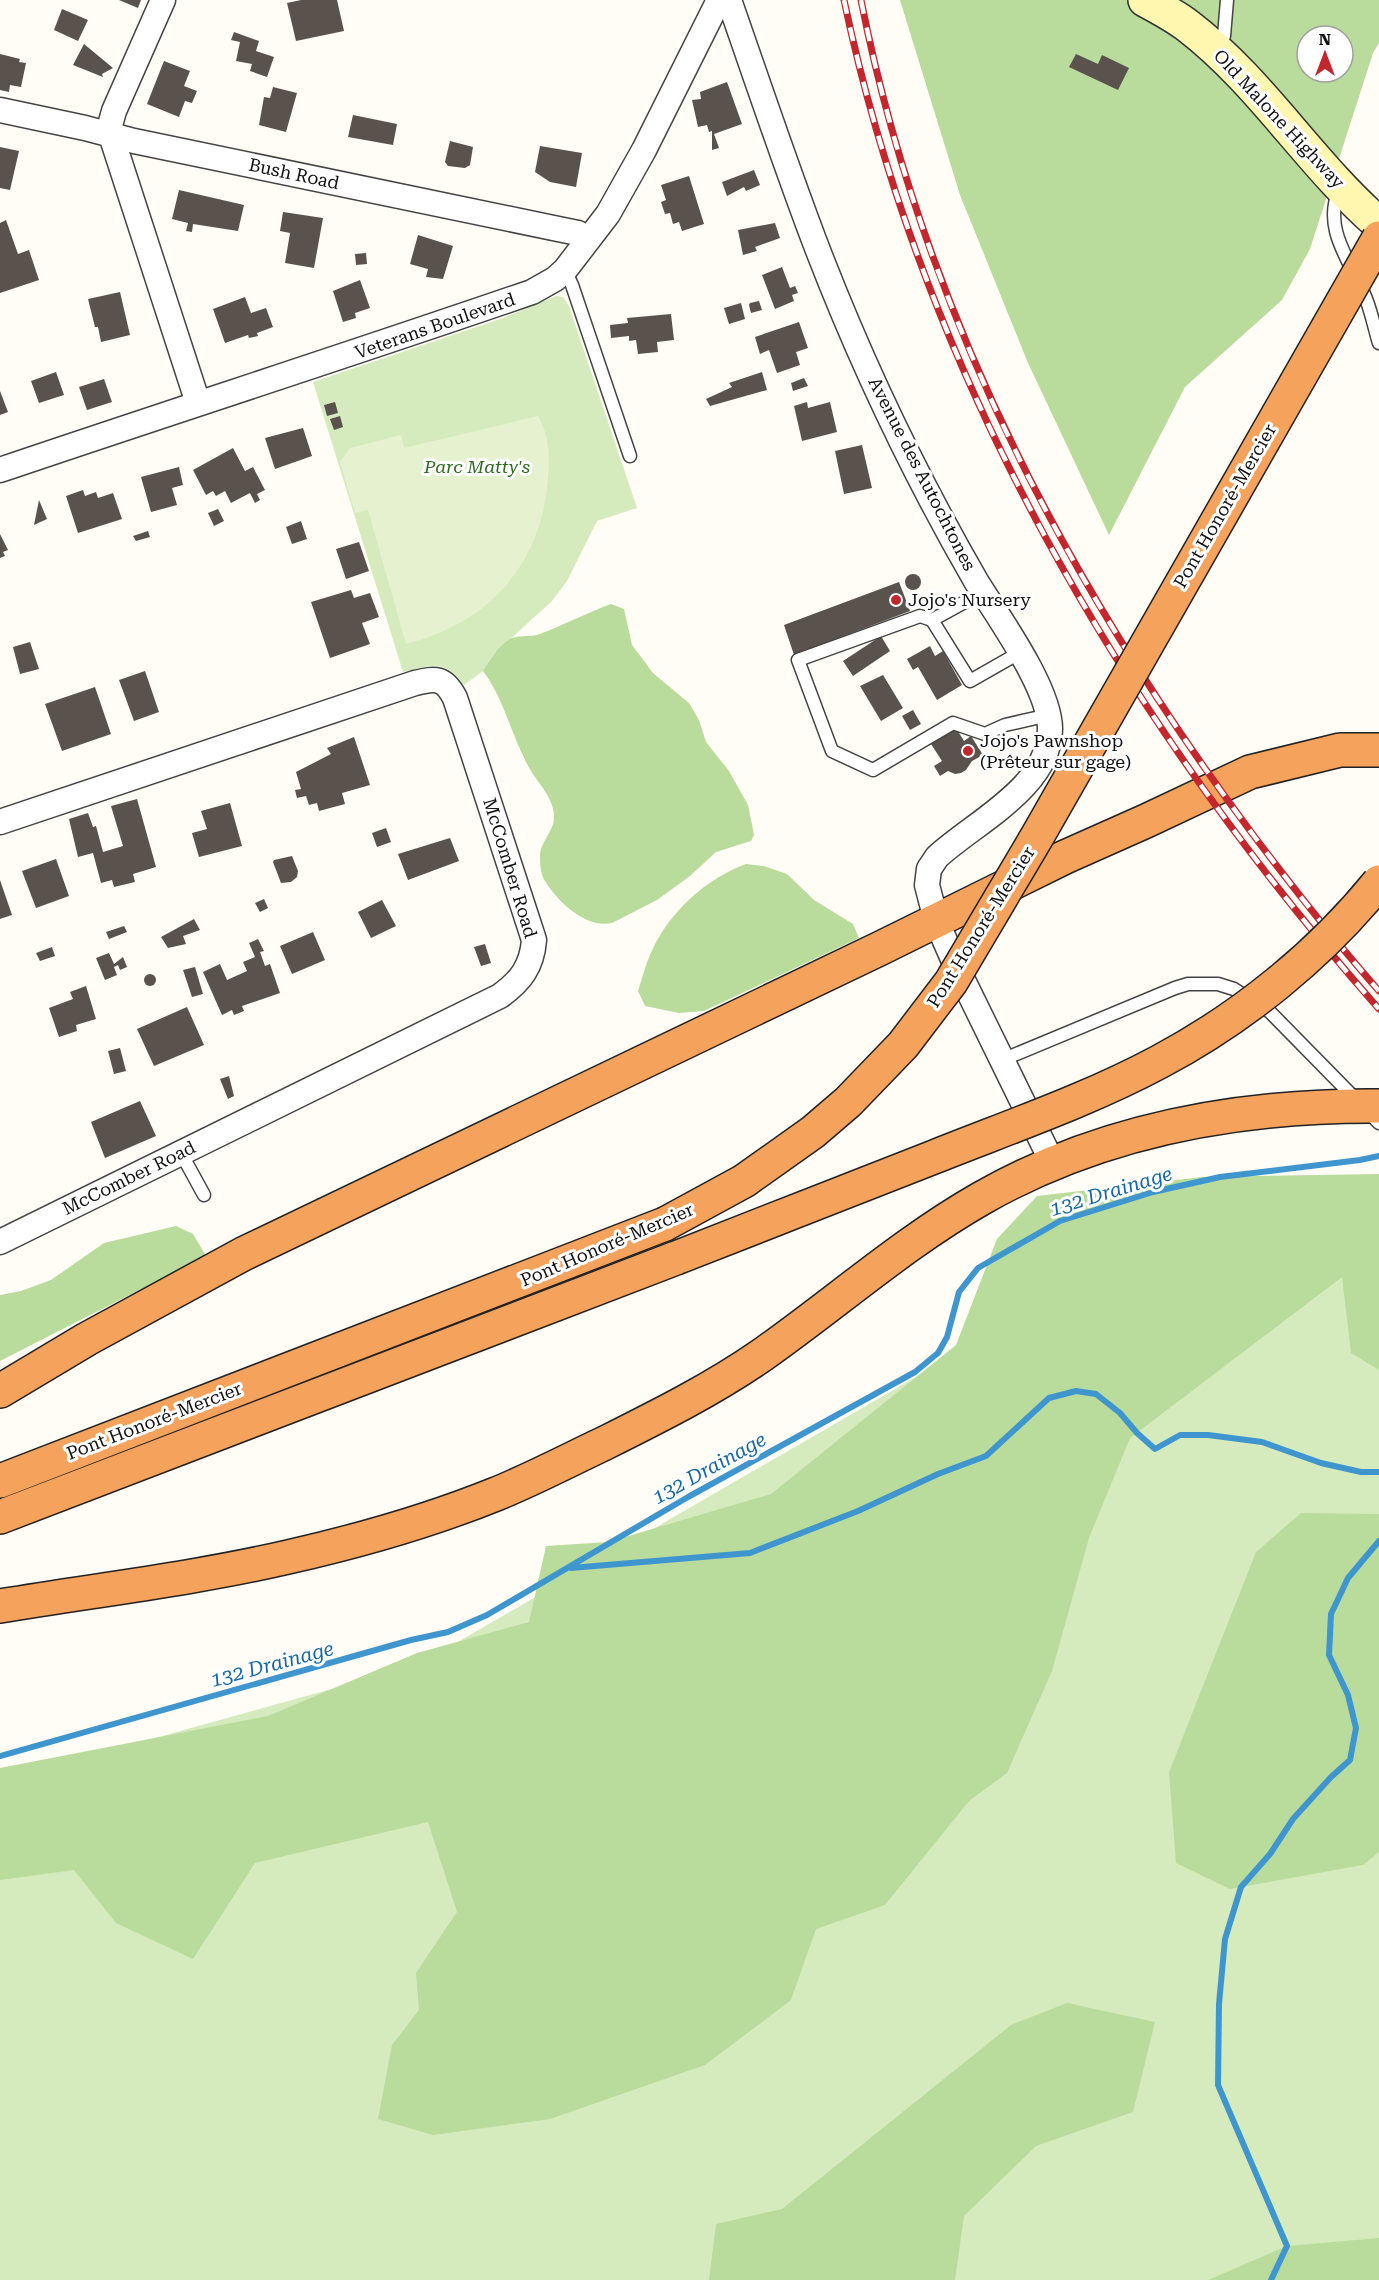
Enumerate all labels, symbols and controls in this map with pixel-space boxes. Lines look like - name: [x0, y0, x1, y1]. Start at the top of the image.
- north arrow: [1295, 24, 1355, 84]
- text: N: [1319, 30, 1331, 49]
- street label: Old Malone Highway: [1210, 45, 1349, 193]
- street label: Bush Road: [247, 154, 342, 193]
- street label: Veterans Boulevard: [352, 288, 518, 363]
- street label: Avenue des Autochtones: [864, 374, 980, 574]
- street label: Pont Honoré-Mercier: [1169, 420, 1280, 591]
- park label: Parc Matty's: [423, 456, 530, 477]
- place label: Jojo's Nursery: [908, 589, 1031, 610]
- marker: Jojo's Nursery: [889, 593, 903, 607]
- place label: Jojo's Pawnshop (Prêteur sur gage): [980, 730, 1131, 772]
- marker: Jojo's Pawnshop (Prêteur sur gage): [961, 744, 975, 758]
- street label: McComber Road: [479, 795, 542, 941]
- street label: Pont Honoré-Mercier: [922, 842, 1039, 1011]
- street label: McComber Road: [59, 1136, 199, 1219]
- water label: 132 Drainage: [1047, 1161, 1175, 1221]
- street label: Pont Honoré-Mercier: [517, 1199, 696, 1291]
- street label: Pont Honoré-Mercier: [63, 1377, 244, 1464]
- water label: 132 Drainage: [648, 1427, 770, 1509]
- water label: 132 Drainage: [208, 1636, 336, 1692]

